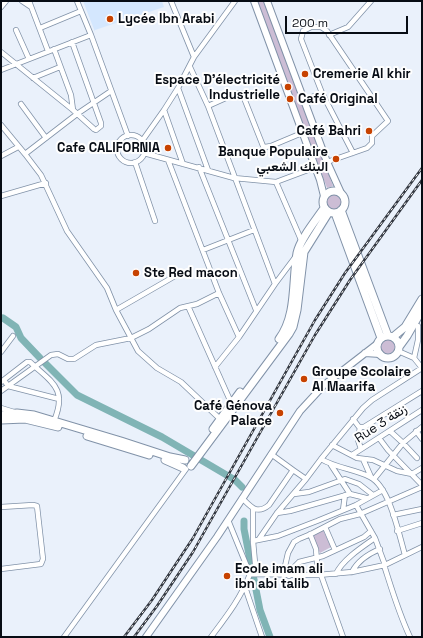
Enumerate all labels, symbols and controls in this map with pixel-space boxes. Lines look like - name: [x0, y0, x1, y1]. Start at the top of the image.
- scale bar: [287, 8, 410, 34]
- place label: Lycée Ibn Arabi: [118, 11, 215, 27]
- marker: Lycée Ibn Arabi: [105, 14, 115, 24]
- text: 200 m: [292, 15, 328, 31]
- place label: Cremerie Al khir: [313, 66, 411, 82]
- marker: Cremerie Al khir: [300, 69, 310, 79]
- place label: Espace D'électricité Industrielle: [155, 72, 280, 103]
- marker: Espace D'électricité Industrielle: [283, 82, 293, 92]
- place label: Café Original: [298, 91, 378, 107]
- marker: Café Original: [285, 94, 295, 104]
- place label: Café Bahri: [297, 123, 361, 139]
- marker: Café Bahri: [364, 126, 374, 136]
- place label: Cafe CALIFORNIA: [57, 140, 160, 156]
- marker: Cafe CALIFORNIA: [163, 143, 173, 153]
- place label: Banque Populaire البنك الشعبي: [218, 144, 328, 175]
- marker: Banque Populaire البنك الشعبي: [331, 154, 341, 164]
- place label: Ste Red macon: [144, 265, 238, 281]
- marker: Ste Red macon: [131, 268, 141, 278]
- place label: Groupe Scolaire Al Maarifa: [312, 364, 411, 395]
- marker: Groupe Scolaire Al Maarifa: [299, 374, 309, 384]
- place label: Café Génova Palace: [194, 398, 272, 429]
- street label: Rue 3 زنقة: [352, 401, 410, 447]
- marker: Café Génova Palace: [275, 408, 285, 418]
- place label: Ecole imam ali ibn abi talib: [235, 561, 323, 592]
- marker: Ecole imam ali ibn abi talib: [222, 571, 232, 581]

